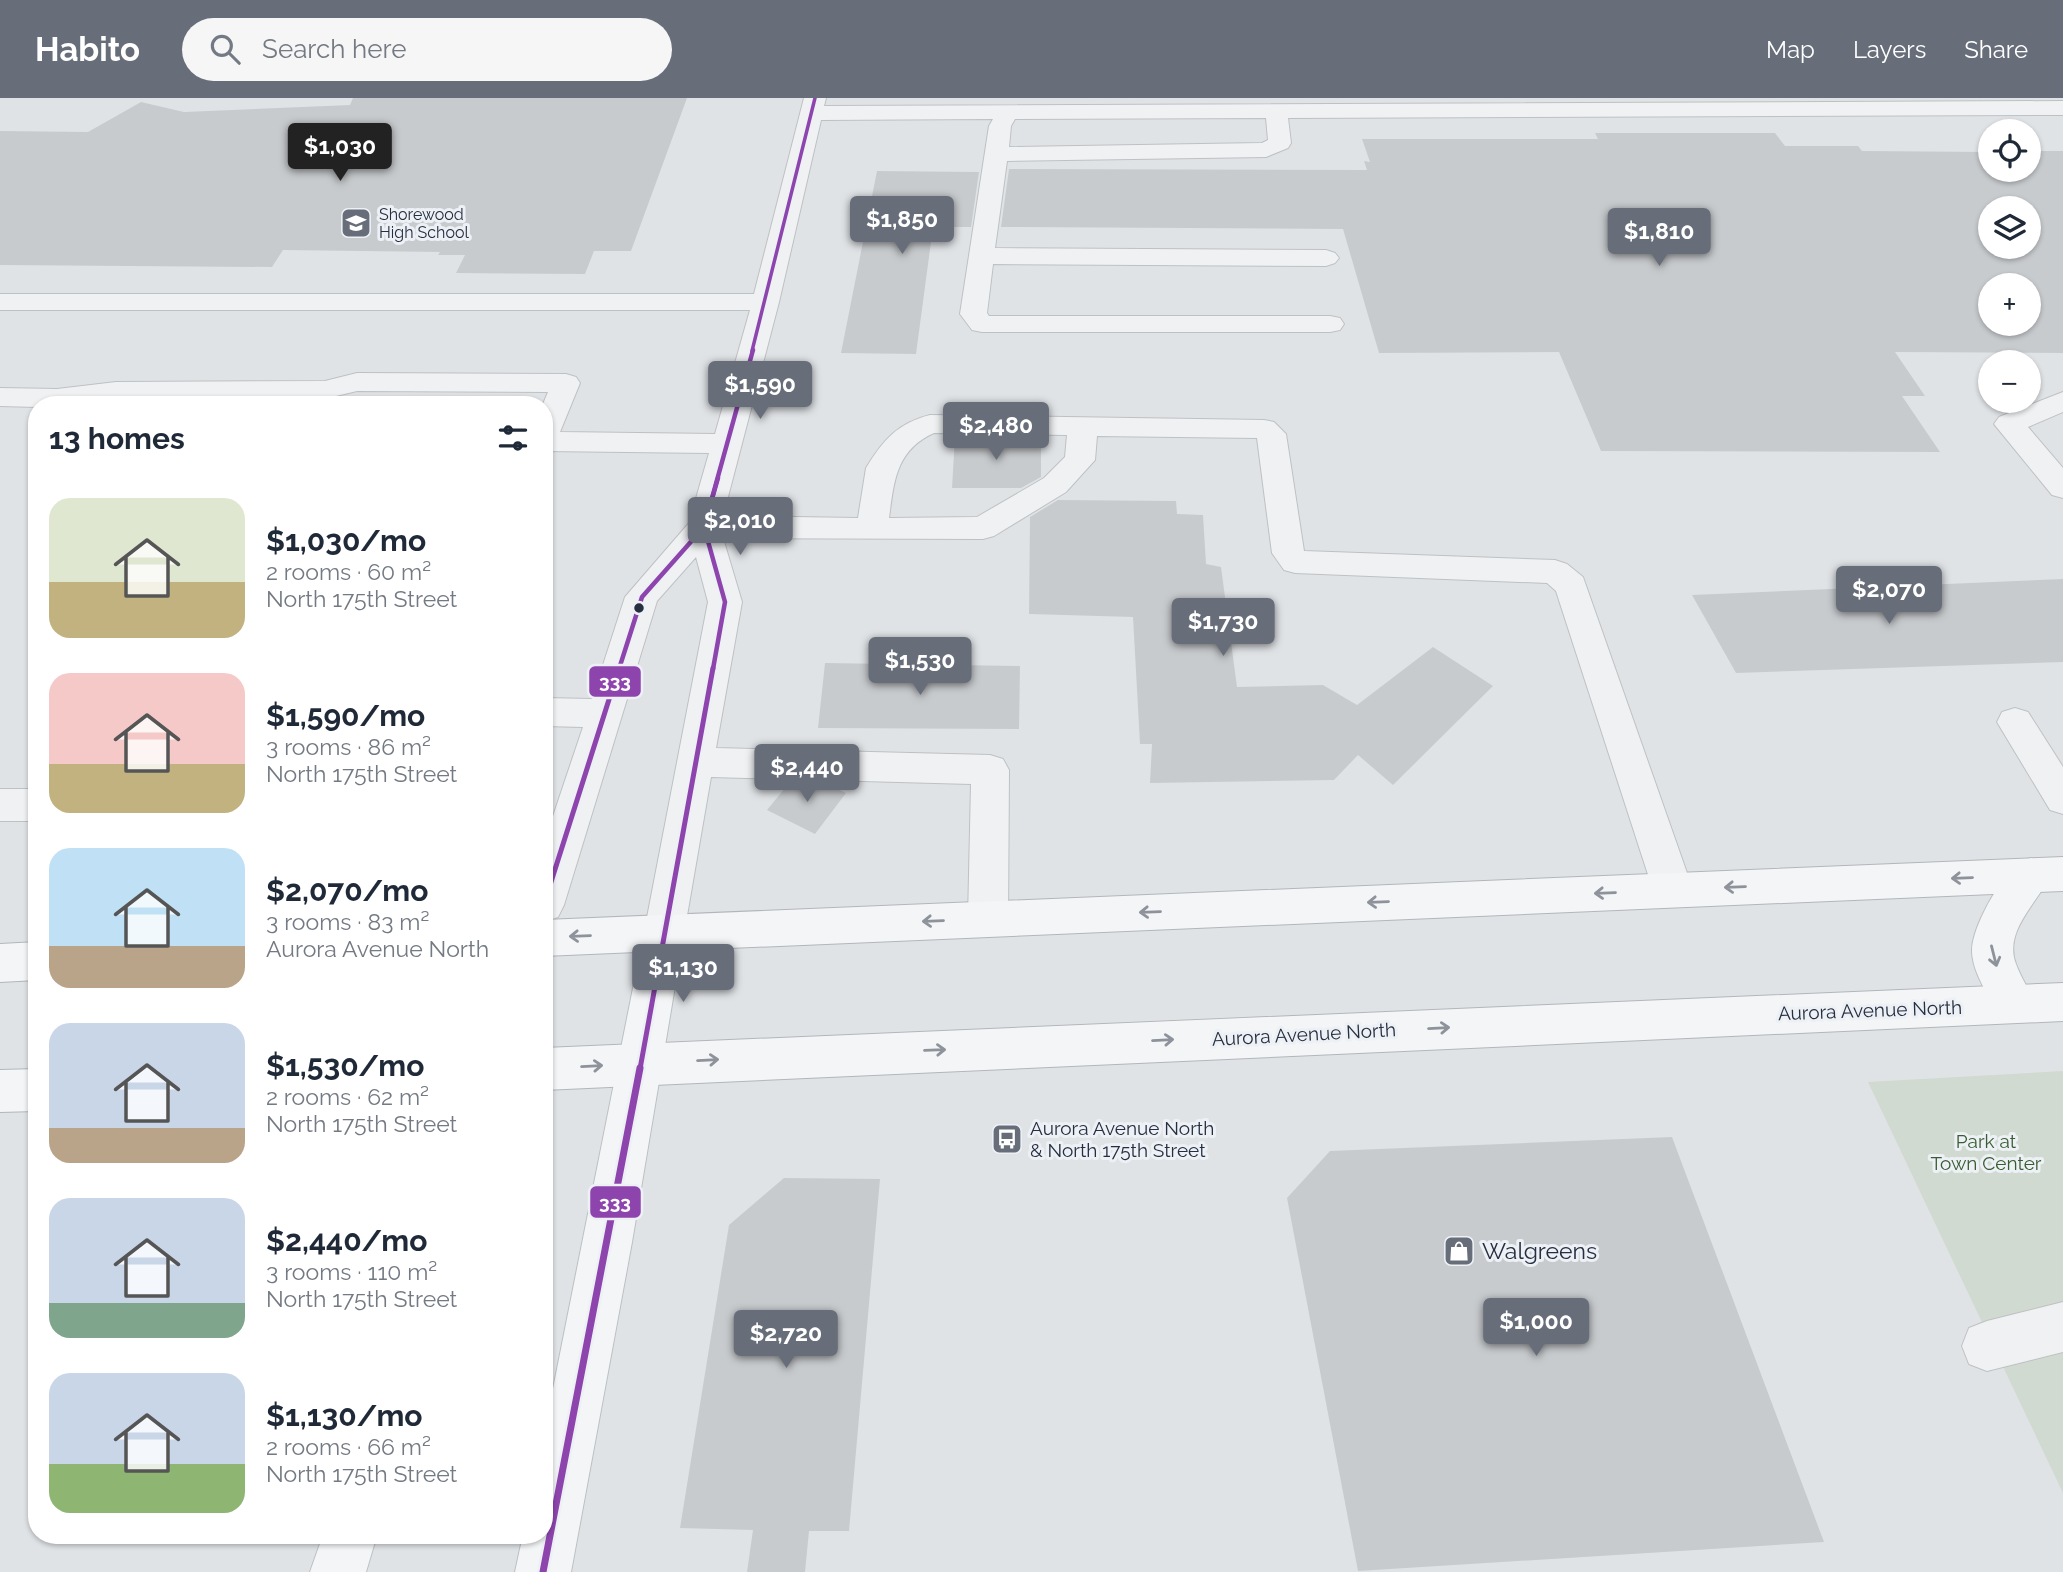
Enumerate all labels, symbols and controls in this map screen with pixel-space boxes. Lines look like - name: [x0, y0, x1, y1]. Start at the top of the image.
- search box: [182, 18, 672, 81]
- text: Habito: [35, 30, 140, 69]
- icon: search: [206, 30, 244, 68]
- text: Search here: [262, 34, 406, 64]
- text: Map: [1766, 35, 1815, 64]
- text: Layers: [1853, 35, 1926, 64]
- text: Share: [1964, 35, 2028, 64]
- map controls: [1978, 119, 2041, 413]
- button: locate: [1978, 119, 2041, 182]
- pin: $1,030: [283, 123, 397, 183]
- text: $1,030: [304, 132, 376, 159]
- button: layers: [1978, 196, 2041, 259]
- pin: $1,850: [845, 197, 959, 256]
- place label: Shorewood High School: [379, 205, 469, 242]
- text: $1,850: [866, 205, 938, 232]
- school or university icon: Shorewood High School: [339, 206, 373, 240]
- pin: $1,810: [1602, 208, 1716, 268]
- text: $1,810: [1624, 217, 1694, 244]
- button: +: [1978, 273, 2041, 336]
- button: −: [1978, 350, 2041, 413]
- pin: $1,590: [703, 362, 817, 421]
- text: $1,590: [724, 370, 796, 397]
- pin: $2,480: [939, 402, 1053, 462]
- text: $2,480: [959, 411, 1033, 438]
- icon: filters: [494, 419, 532, 457]
- text: 13 homes: [49, 421, 185, 456]
- pin: $2,010: [683, 498, 797, 557]
- text: $2,010: [704, 506, 776, 533]
- text: $1,030/mo: [266, 523, 426, 558]
- icon: home: [105, 526, 189, 610]
- text: 2 rooms · 60 m²: [266, 558, 431, 585]
- pin: $2,070: [1832, 566, 1946, 626]
- text: $2,070: [1852, 575, 1926, 602]
- text: North 175th Street: [266, 585, 457, 612]
- pin: $1,730: [1166, 598, 1280, 658]
- unlabelled marker: [632, 601, 646, 615]
- text: $1,730: [1188, 607, 1258, 634]
- pin: $1,530: [863, 638, 977, 697]
- text: $1,530: [885, 646, 955, 673]
- line badge: 333: [588, 665, 642, 698]
- text: 333: [599, 670, 631, 692]
- text: $1,590/mo: [266, 698, 425, 733]
- icon: home: [105, 701, 189, 785]
- text: 3 rooms · 86 m²: [266, 733, 431, 760]
- pin: $2,440: [750, 744, 864, 804]
- text: $2,440: [770, 753, 844, 780]
- text: North 175th Street: [266, 760, 457, 787]
- one-way arrow: [1951, 871, 1974, 884]
- text: $2,070/mo: [266, 873, 428, 908]
- icon: home: [105, 876, 189, 960]
- one-way arrow: [1724, 881, 1747, 894]
- one-way arrow: [1594, 886, 1617, 899]
- one-way arrow: [1366, 896, 1389, 909]
- one-way arrow: [1139, 905, 1162, 918]
- text: 3 rooms · 83 m²: [266, 908, 429, 935]
- one-way arrow: [921, 915, 944, 928]
- one-way arrow: [568, 930, 591, 943]
- text: Aurora Avenue North: [266, 935, 489, 962]
- pin: $1,130: [626, 944, 740, 1004]
- one-way arrow: [1988, 944, 2001, 967]
- text: $1,130: [648, 953, 718, 980]
- street label: Aurora Avenue North: [1778, 996, 1962, 1024]
- street label: Aurora Avenue North: [1211, 1018, 1397, 1050]
- one-way arrow: [1427, 1021, 1450, 1034]
- one-way arrow: [1151, 1034, 1174, 1047]
- one-way arrow: [924, 1044, 947, 1057]
- text: $1,530/mo: [266, 1048, 424, 1083]
- icon: home: [105, 1051, 189, 1135]
- one-way arrow: [696, 1054, 719, 1067]
- one-way arrow: [580, 1059, 603, 1072]
- text: 2 rooms · 62 m²: [266, 1083, 429, 1110]
- text: North 175th Street: [266, 1110, 457, 1137]
- place label: Aurora Avenue North & North 175th Street: [1030, 1117, 1214, 1161]
- bus stop icon: Aurora Avenue North & North 175th Street: [990, 1122, 1024, 1156]
- park label: Park at Town Center: [1931, 1130, 2042, 1174]
- line badge: 333: [589, 1185, 642, 1219]
- text: 333: [599, 1191, 631, 1213]
- text: $2,440/mo: [266, 1223, 427, 1258]
- icon: home: [105, 1226, 189, 1310]
- shop icon: Walgreens: [1442, 1234, 1476, 1268]
- place label: Walgreens: [1482, 1237, 1597, 1264]
- text: 3 rooms · 110 m²: [266, 1258, 437, 1285]
- text: North 175th Street: [266, 1285, 457, 1312]
- pin: $1,000: [1479, 1298, 1593, 1358]
- text: $1,000: [1499, 1307, 1573, 1334]
- pin: $2,720: [729, 1310, 843, 1370]
- text: $2,720: [750, 1319, 822, 1346]
- text: $1,130/mo: [266, 1398, 423, 1433]
- icon: home: [105, 1401, 189, 1485]
- text: 2 rooms · 66 m²: [266, 1433, 431, 1460]
- text: North 175th Street: [266, 1460, 457, 1487]

